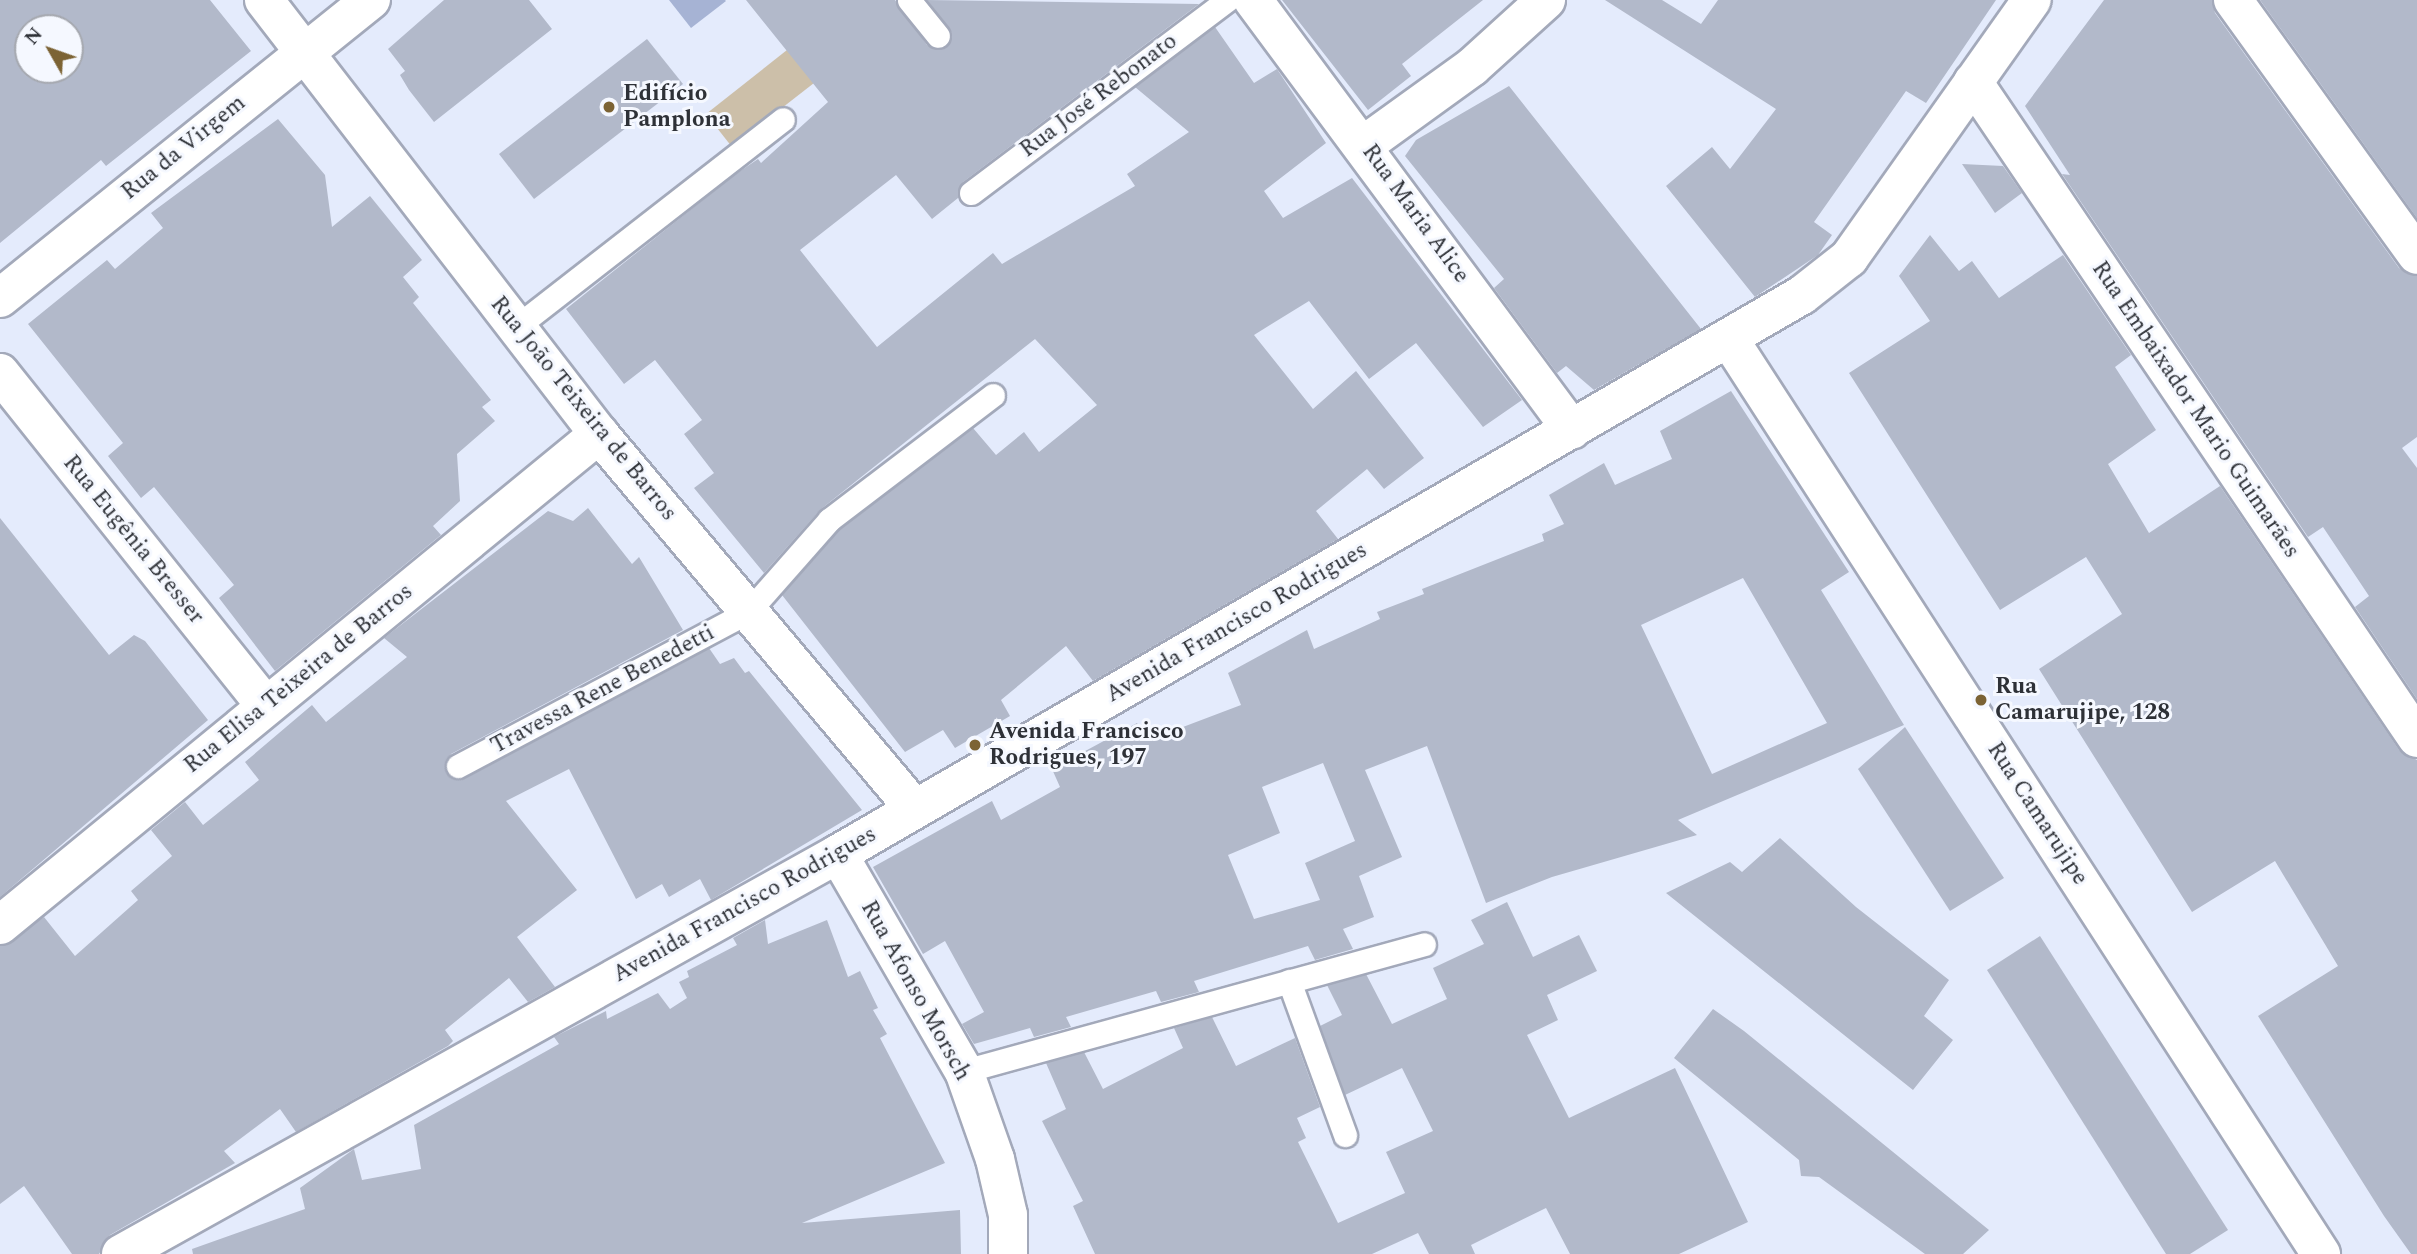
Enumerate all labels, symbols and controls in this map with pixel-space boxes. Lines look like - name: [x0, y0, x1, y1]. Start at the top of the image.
- north arrow: [14, 14, 84, 84]
- text: N: [18, 21, 50, 52]
- street label: Rua José Rebonato: [1015, 28, 1183, 164]
- place label: Edifício Pamplona: [623, 80, 731, 134]
- street label: Rua da Virgem: [116, 90, 252, 206]
- marker: Edifício Pamplona: [601, 99, 617, 115]
- street label: Rua Maria Alice: [1355, 139, 1475, 289]
- street label: Rua Embaixador Mario Guimarães: [2085, 256, 2305, 564]
- street label: Rua João Teixeira de Barros: [484, 291, 682, 527]
- street label: Rua Eugênia Bresser: [56, 450, 210, 630]
- street label: Avenida Francisco Rodrigues: [1101, 537, 1373, 709]
- street label: Rua Elisa Teixeira de Barros: [179, 578, 419, 780]
- street label: Travessa Rene Benedetti: [486, 619, 720, 761]
- place label: Rua Camarujipe, 128: [1995, 673, 2170, 727]
- marker: Rua Camarujipe, 128: [1973, 692, 1989, 708]
- place label: Avenida Francisco Rodrigues, 197: [989, 718, 1184, 772]
- marker: Avenida Francisco Rodrigues, 197: [967, 737, 983, 753]
- street label: Rua Camarujipe: [1981, 737, 2093, 891]
- street label: Avenida Francisco Rodrigues: [608, 821, 882, 989]
- street label: Rua Afonso Morsch: [854, 896, 976, 1086]

